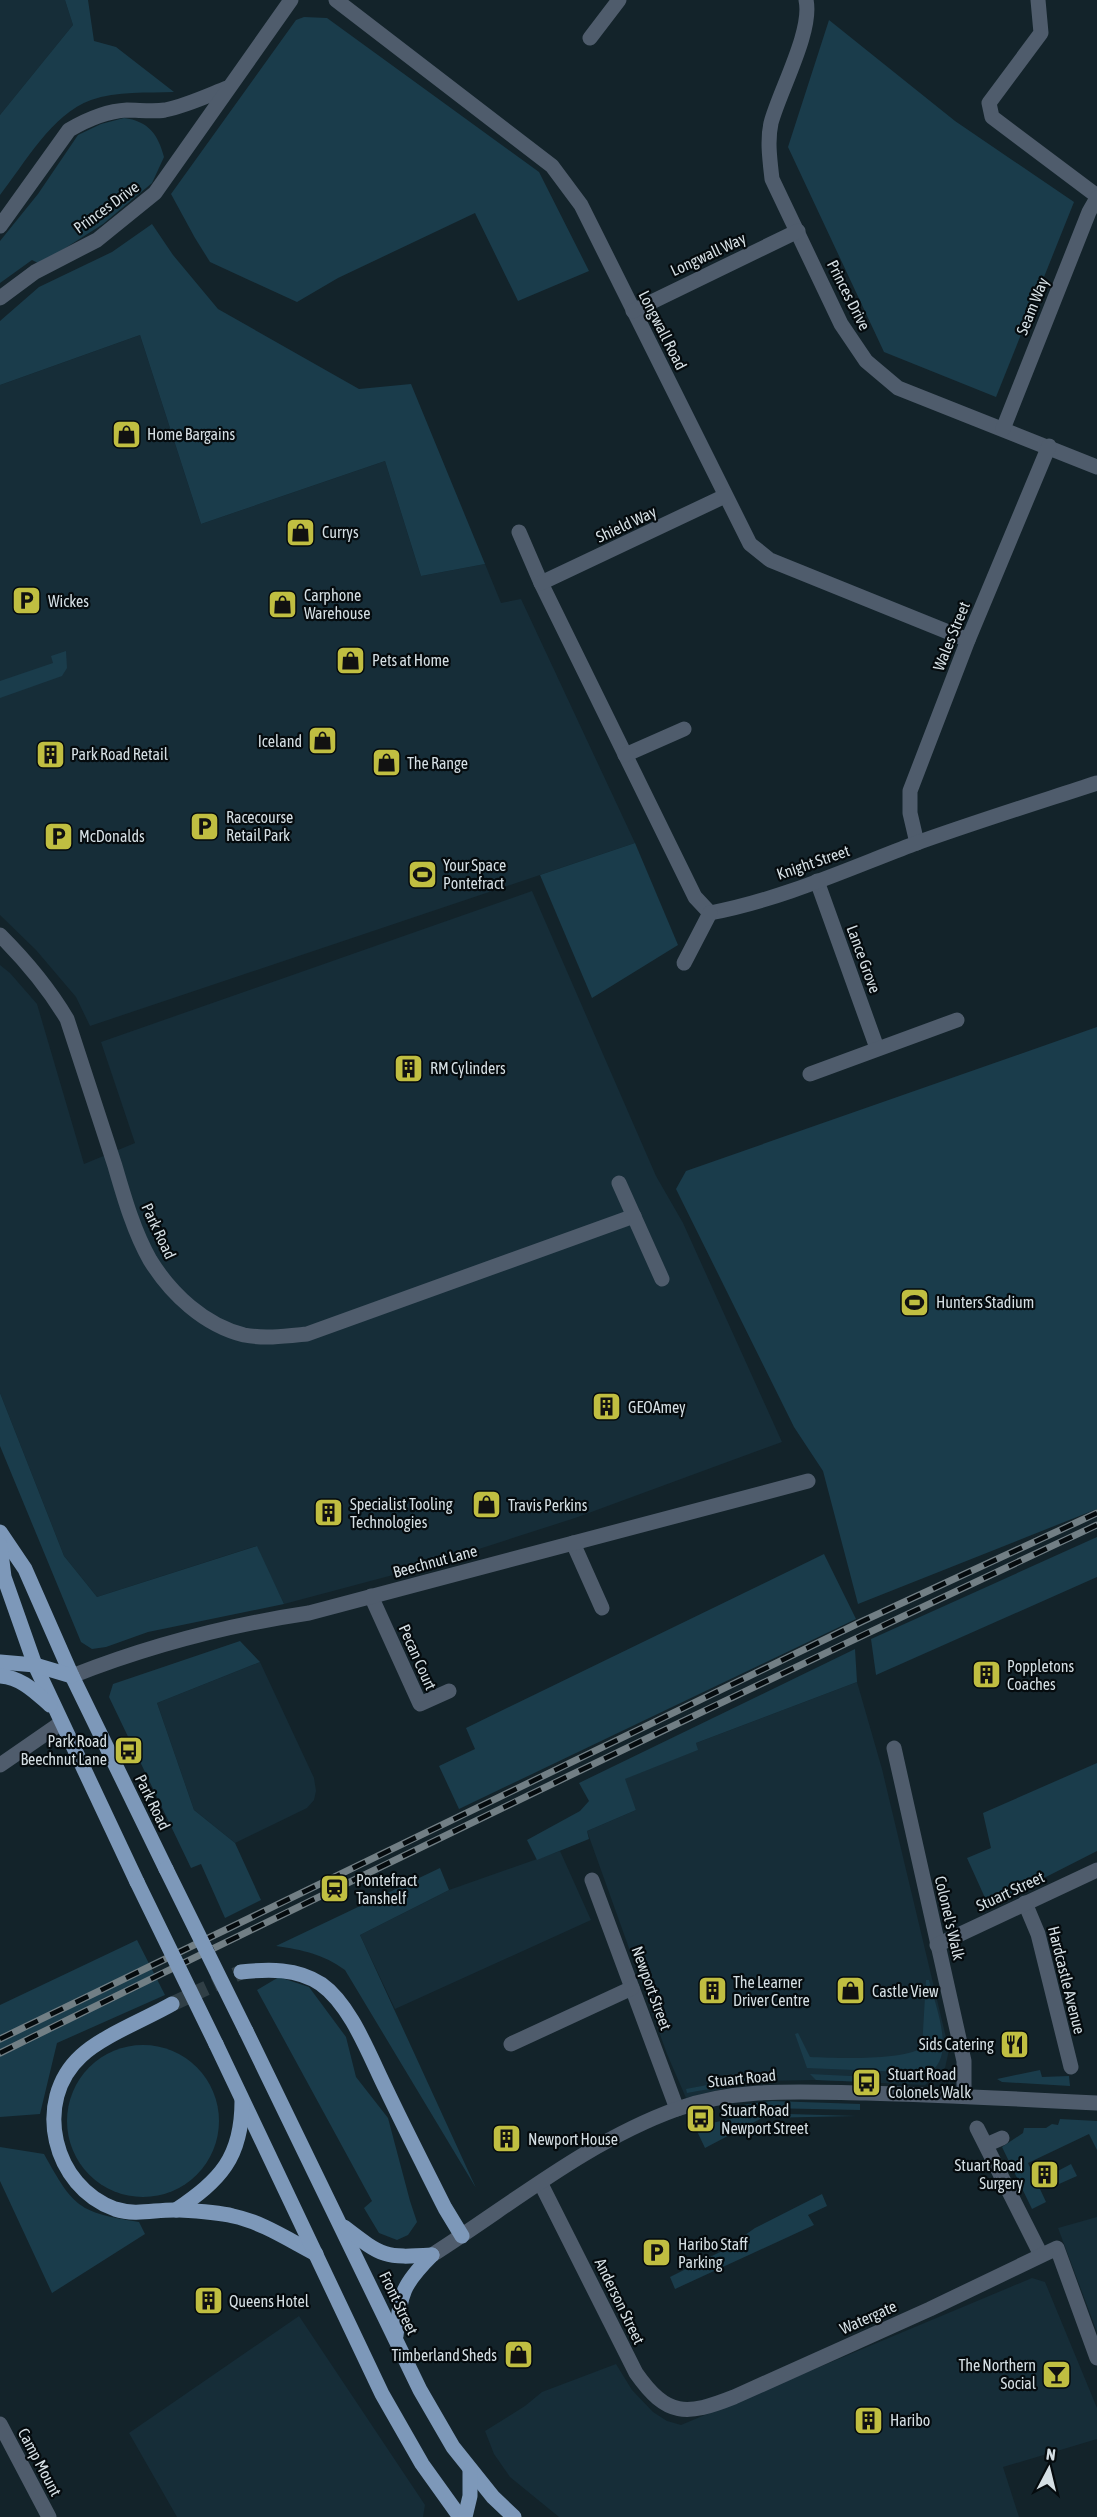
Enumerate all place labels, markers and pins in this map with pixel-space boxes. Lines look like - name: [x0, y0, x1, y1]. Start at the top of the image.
- shop icon: Home Bargains: [110, 418, 142, 450]
- place label: Home Bargains: [147, 425, 235, 444]
- shop icon: Currys: [285, 516, 317, 548]
- place label: Currys: [322, 523, 359, 542]
- parking icon: Wickes: [11, 585, 43, 617]
- place label: Carphone Warehouse: [304, 586, 370, 622]
- shop icon: Carphone Warehouse: [267, 588, 299, 620]
- place label: Wickes: [48, 592, 89, 610]
- shop icon: Pets at Home: [335, 644, 367, 676]
- place label: Pets at Home: [372, 651, 449, 669]
- shop icon: Iceland: [307, 725, 339, 757]
- place label: Iceland: [258, 732, 302, 750]
- building icon: Park Road Retail: [34, 738, 66, 770]
- place label: Park Road Retail: [71, 745, 169, 763]
- shop icon: The Range: [370, 747, 402, 779]
- place label: The Range: [407, 754, 468, 773]
- place label: Racecourse Retail Park: [226, 808, 293, 844]
- parking icon: Racecourse Retail Park: [189, 810, 221, 842]
- parking icon: McDonalds: [42, 820, 74, 852]
- place label: McDonalds: [79, 827, 145, 845]
- place label: Your Space Pontefract: [443, 856, 506, 892]
- sports icon: Your Space Pontefract: [406, 858, 438, 890]
- building icon: RM Cylinders: [393, 1052, 425, 1084]
- place label: RM Cylinders: [430, 1059, 506, 1078]
- sports icon: Hunters Stadium: [899, 1286, 931, 1318]
- place label: Hunters Stadium: [936, 1293, 1034, 1311]
- building icon: GEOAmey: [591, 1391, 623, 1423]
- place label: GEOAmey: [628, 1398, 686, 1417]
- shop icon: Travis Perkins: [471, 1489, 503, 1521]
- place label: Specialist Tooling Technologies: [350, 1495, 453, 1532]
- place label: Travis Perkins: [508, 1496, 588, 1514]
- building icon: Specialist Tooling Technologies: [313, 1497, 345, 1529]
- place label: Poppletons Coaches: [1007, 1657, 1074, 1693]
- building icon: Poppletons Coaches: [970, 1659, 1002, 1691]
- place label: Park Road Beechnut Lane: [20, 1732, 107, 1768]
- bus stop icon: Park Road Beechnut Lane: [112, 1734, 144, 1766]
- place label: Pontefract Tanshelf: [356, 1871, 418, 1907]
- station icon: Pontefract Tanshelf: [319, 1873, 351, 1905]
- place label: The Learner Driver Centre: [733, 1973, 810, 2009]
- building icon: The Learner Driver Centre: [696, 1975, 728, 2007]
- shop icon: Castle View: [835, 1975, 867, 2007]
- place label: Castle View: [872, 1982, 939, 2000]
- restaurant icon: Sids Catering: [999, 2028, 1031, 2060]
- place label: Sids Catering: [919, 2035, 994, 2054]
- place label: Stuart Road Colonels Walk: [888, 2065, 971, 2101]
- bus stop icon: Stuart Road Colonels Walk: [851, 2067, 883, 2099]
- place label: Stuart Road Newport Street: [721, 2101, 809, 2138]
- bus stop icon: Stuart Road Newport Street: [684, 2103, 716, 2135]
- building icon: Newport House: [491, 2123, 523, 2155]
- place label: Newport House: [528, 2130, 618, 2149]
- place label: Stuart Road Surgery: [955, 2156, 1023, 2193]
- building icon: Stuart Road Surgery: [1028, 2158, 1060, 2190]
- place label: Haribo Staff Parking: [678, 2235, 748, 2272]
- parking icon: Haribo Staff Parking: [641, 2237, 673, 2269]
- building icon: Queens Hotel: [192, 2285, 224, 2317]
- place label: Queens Hotel: [229, 2292, 310, 2310]
- shop icon: Timberland Sheds: [502, 2339, 534, 2371]
- place label: Timberland Sheds: [391, 2346, 497, 2364]
- place label: The Northern Social: [958, 2356, 1037, 2392]
- bar icon: The Northern Social: [1041, 2358, 1073, 2390]
- building icon: Haribo: [853, 2404, 885, 2436]
- place label: Haribo: [890, 2411, 930, 2429]

